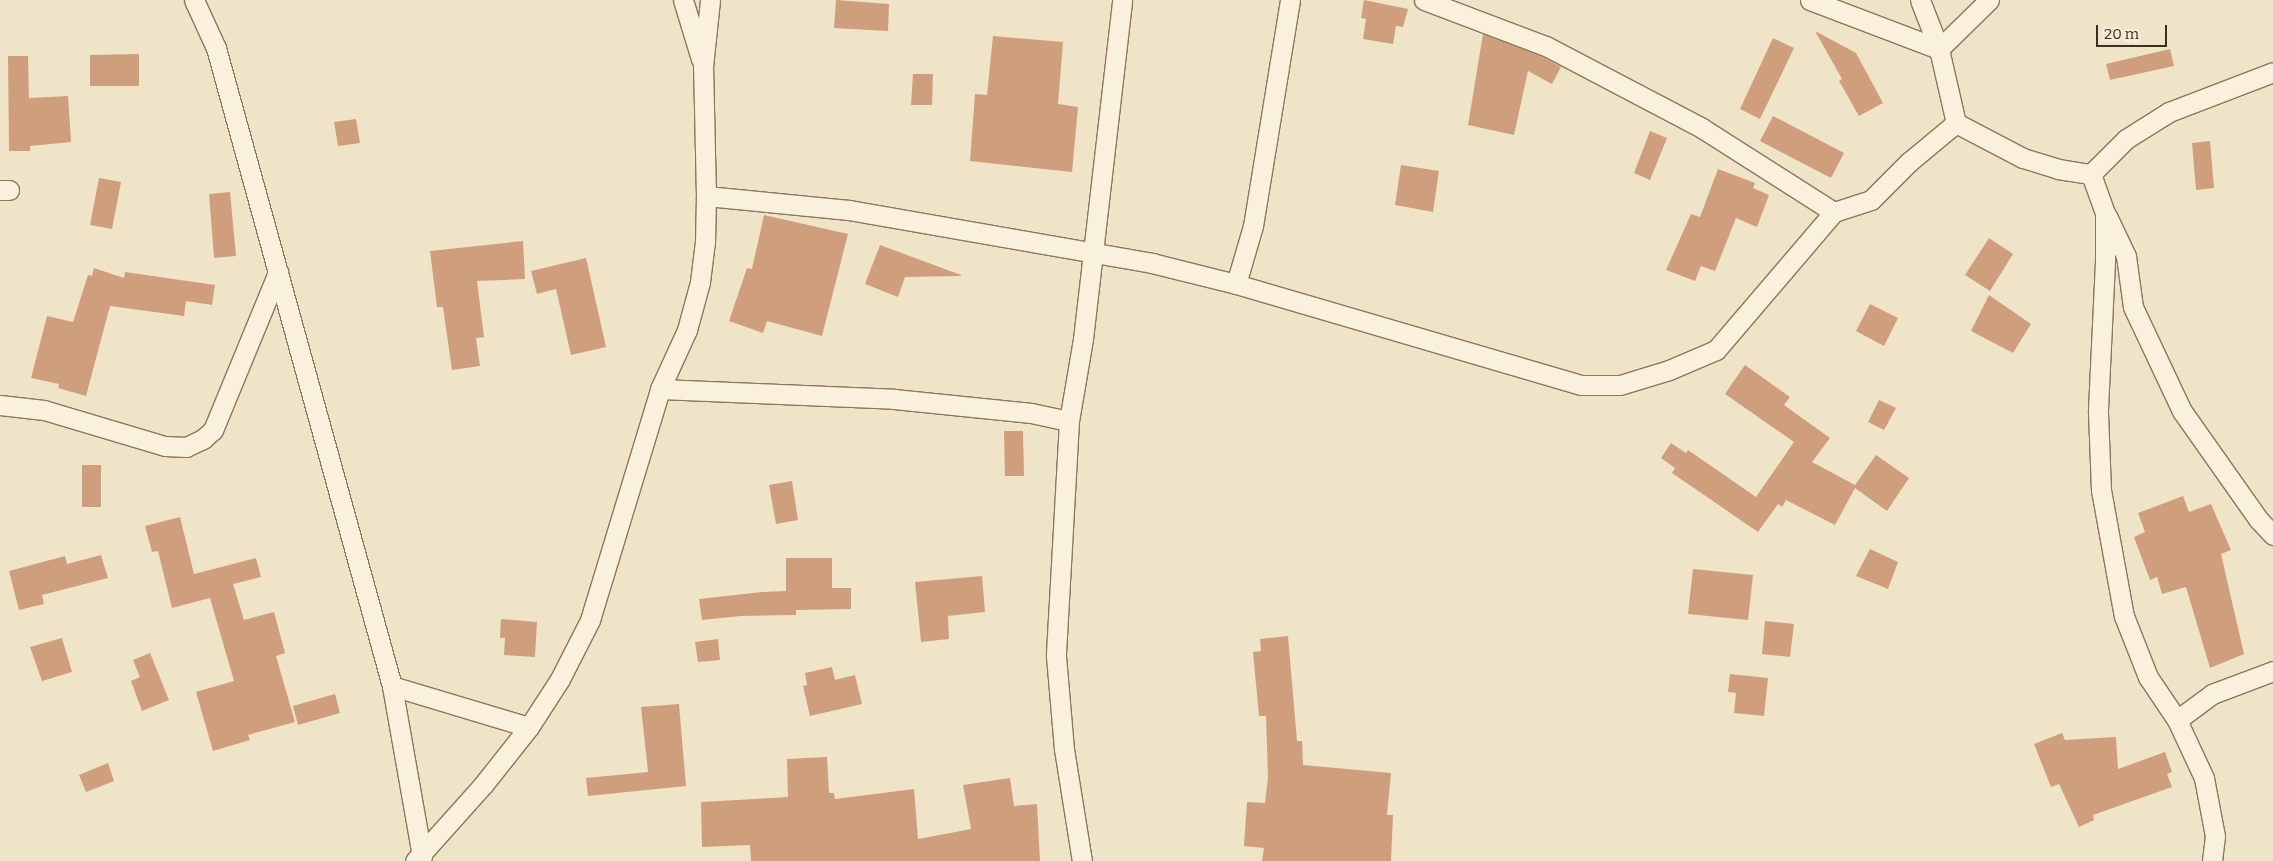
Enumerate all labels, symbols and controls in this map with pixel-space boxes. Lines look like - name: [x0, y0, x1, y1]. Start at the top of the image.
- scale bar: [2098, 15, 2169, 47]
- text: 20 m: [2104, 25, 2139, 43]

